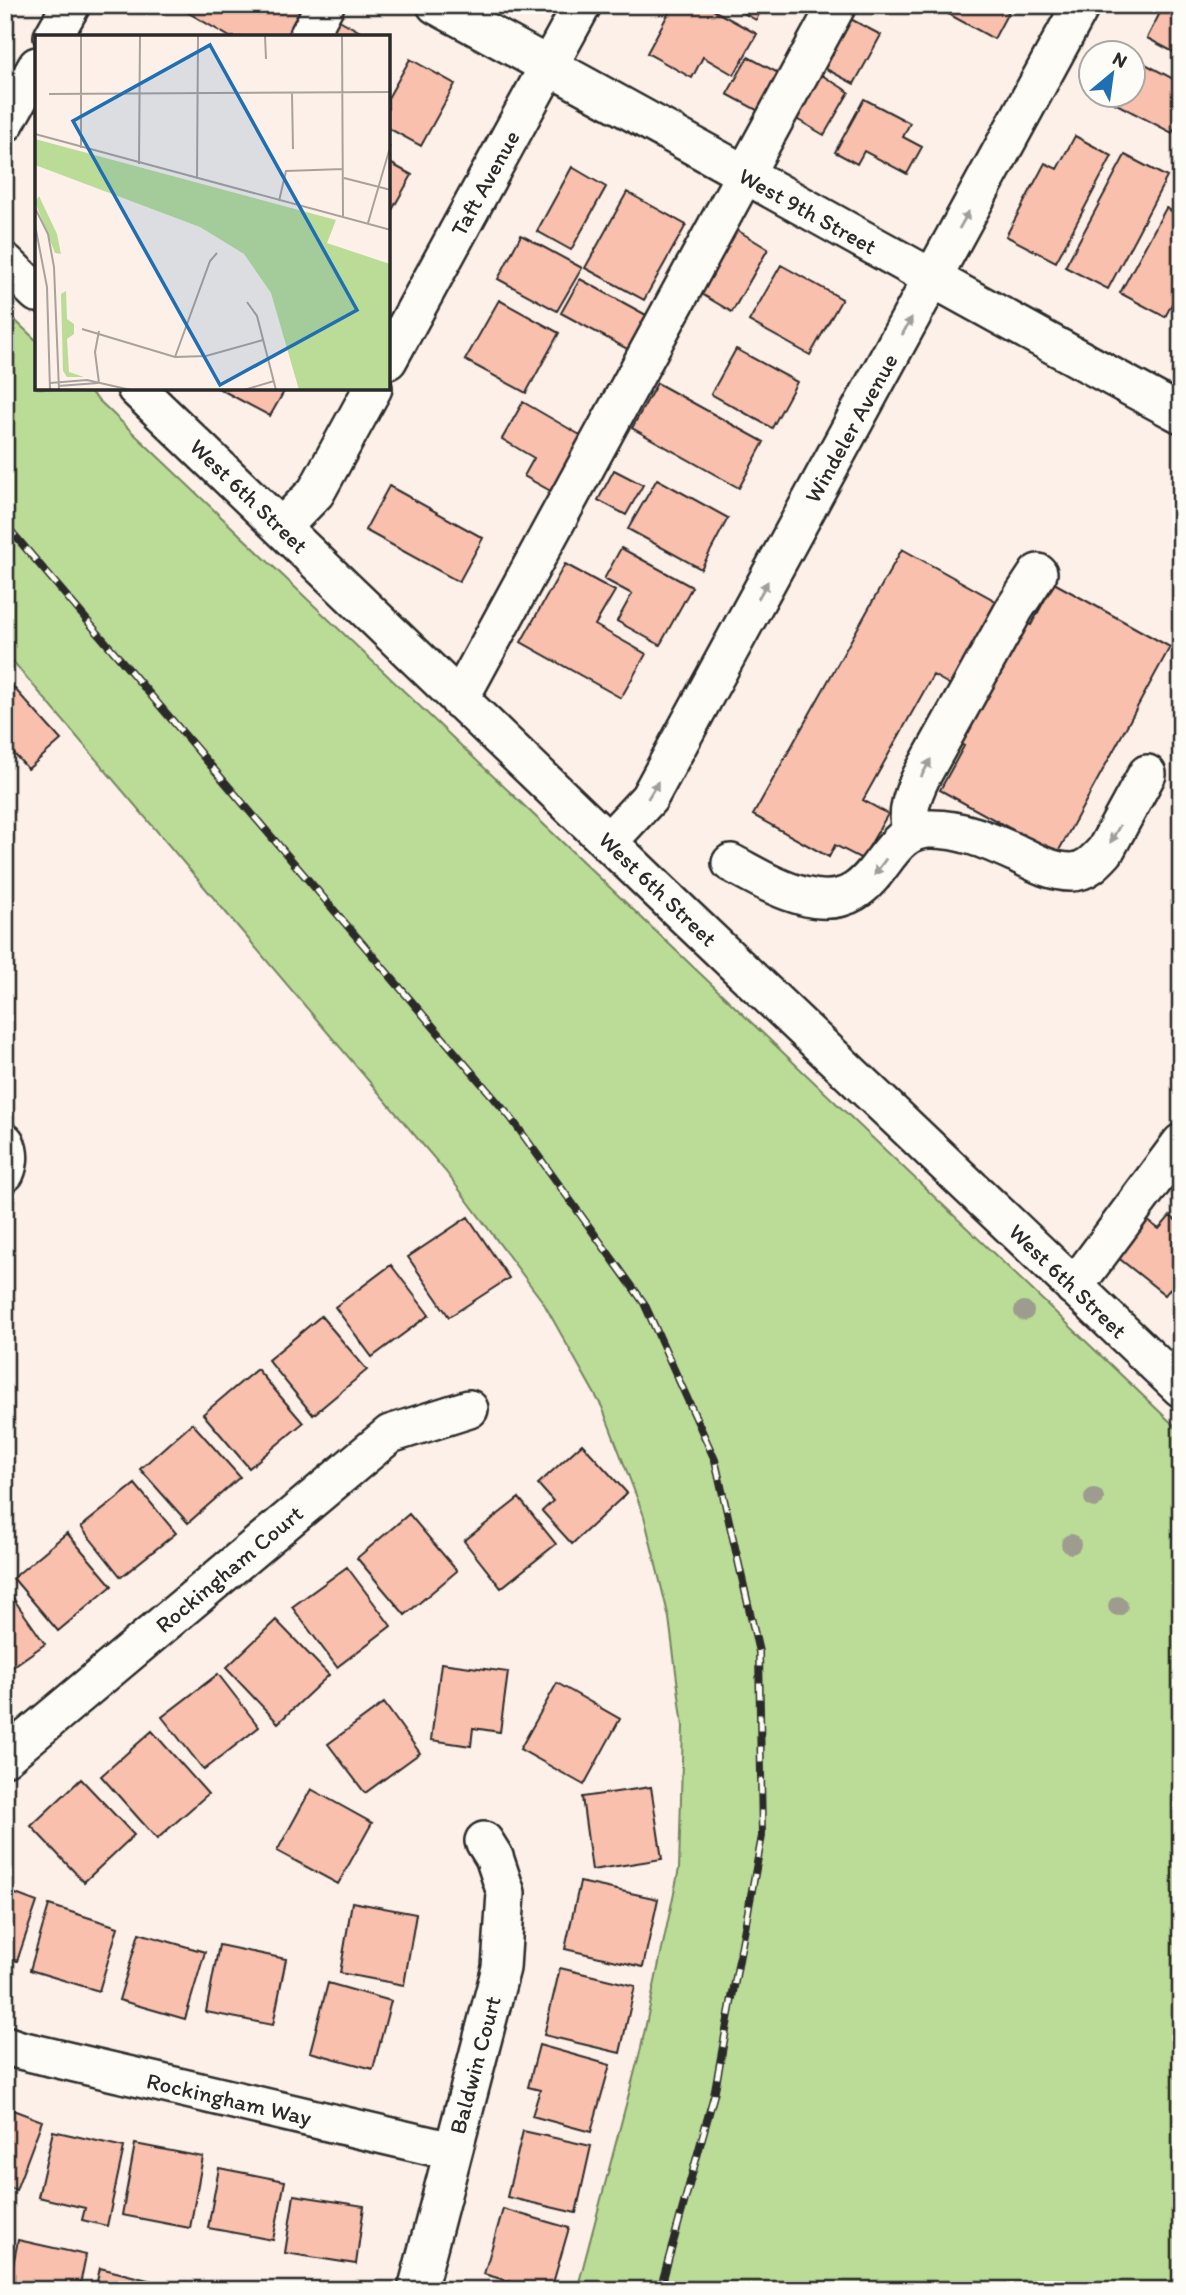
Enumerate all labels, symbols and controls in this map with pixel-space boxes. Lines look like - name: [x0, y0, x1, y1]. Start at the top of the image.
- inset map: [35, 35, 390, 390]
- north arrow: [1078, 38, 1148, 108]
- text: N: [1109, 46, 1131, 73]
- street label: Taft Avenue: [444, 125, 526, 241]
- street label: West 9th Street: [734, 162, 882, 260]
- one-way arrow: [959, 210, 970, 230]
- one-way arrow: [901, 316, 913, 336]
- street label: Windeler Avenue: [798, 348, 904, 508]
- street label: West 6th Street: [184, 433, 314, 559]
- one-way arrow: [757, 580, 768, 600]
- one-way arrow: [920, 758, 932, 778]
- one-way arrow: [647, 780, 659, 799]
- one-way arrow: [1109, 824, 1121, 844]
- street label: West 6th Street: [593, 826, 723, 952]
- one-way arrow: [873, 858, 887, 876]
- street label: West 6th Street: [1003, 1218, 1133, 1344]
- street label: Rockingham Court: [150, 1499, 309, 1639]
- street label: Baldwin Court: [443, 1993, 507, 2137]
- street label: Rockingham Way: [144, 2066, 314, 2132]

